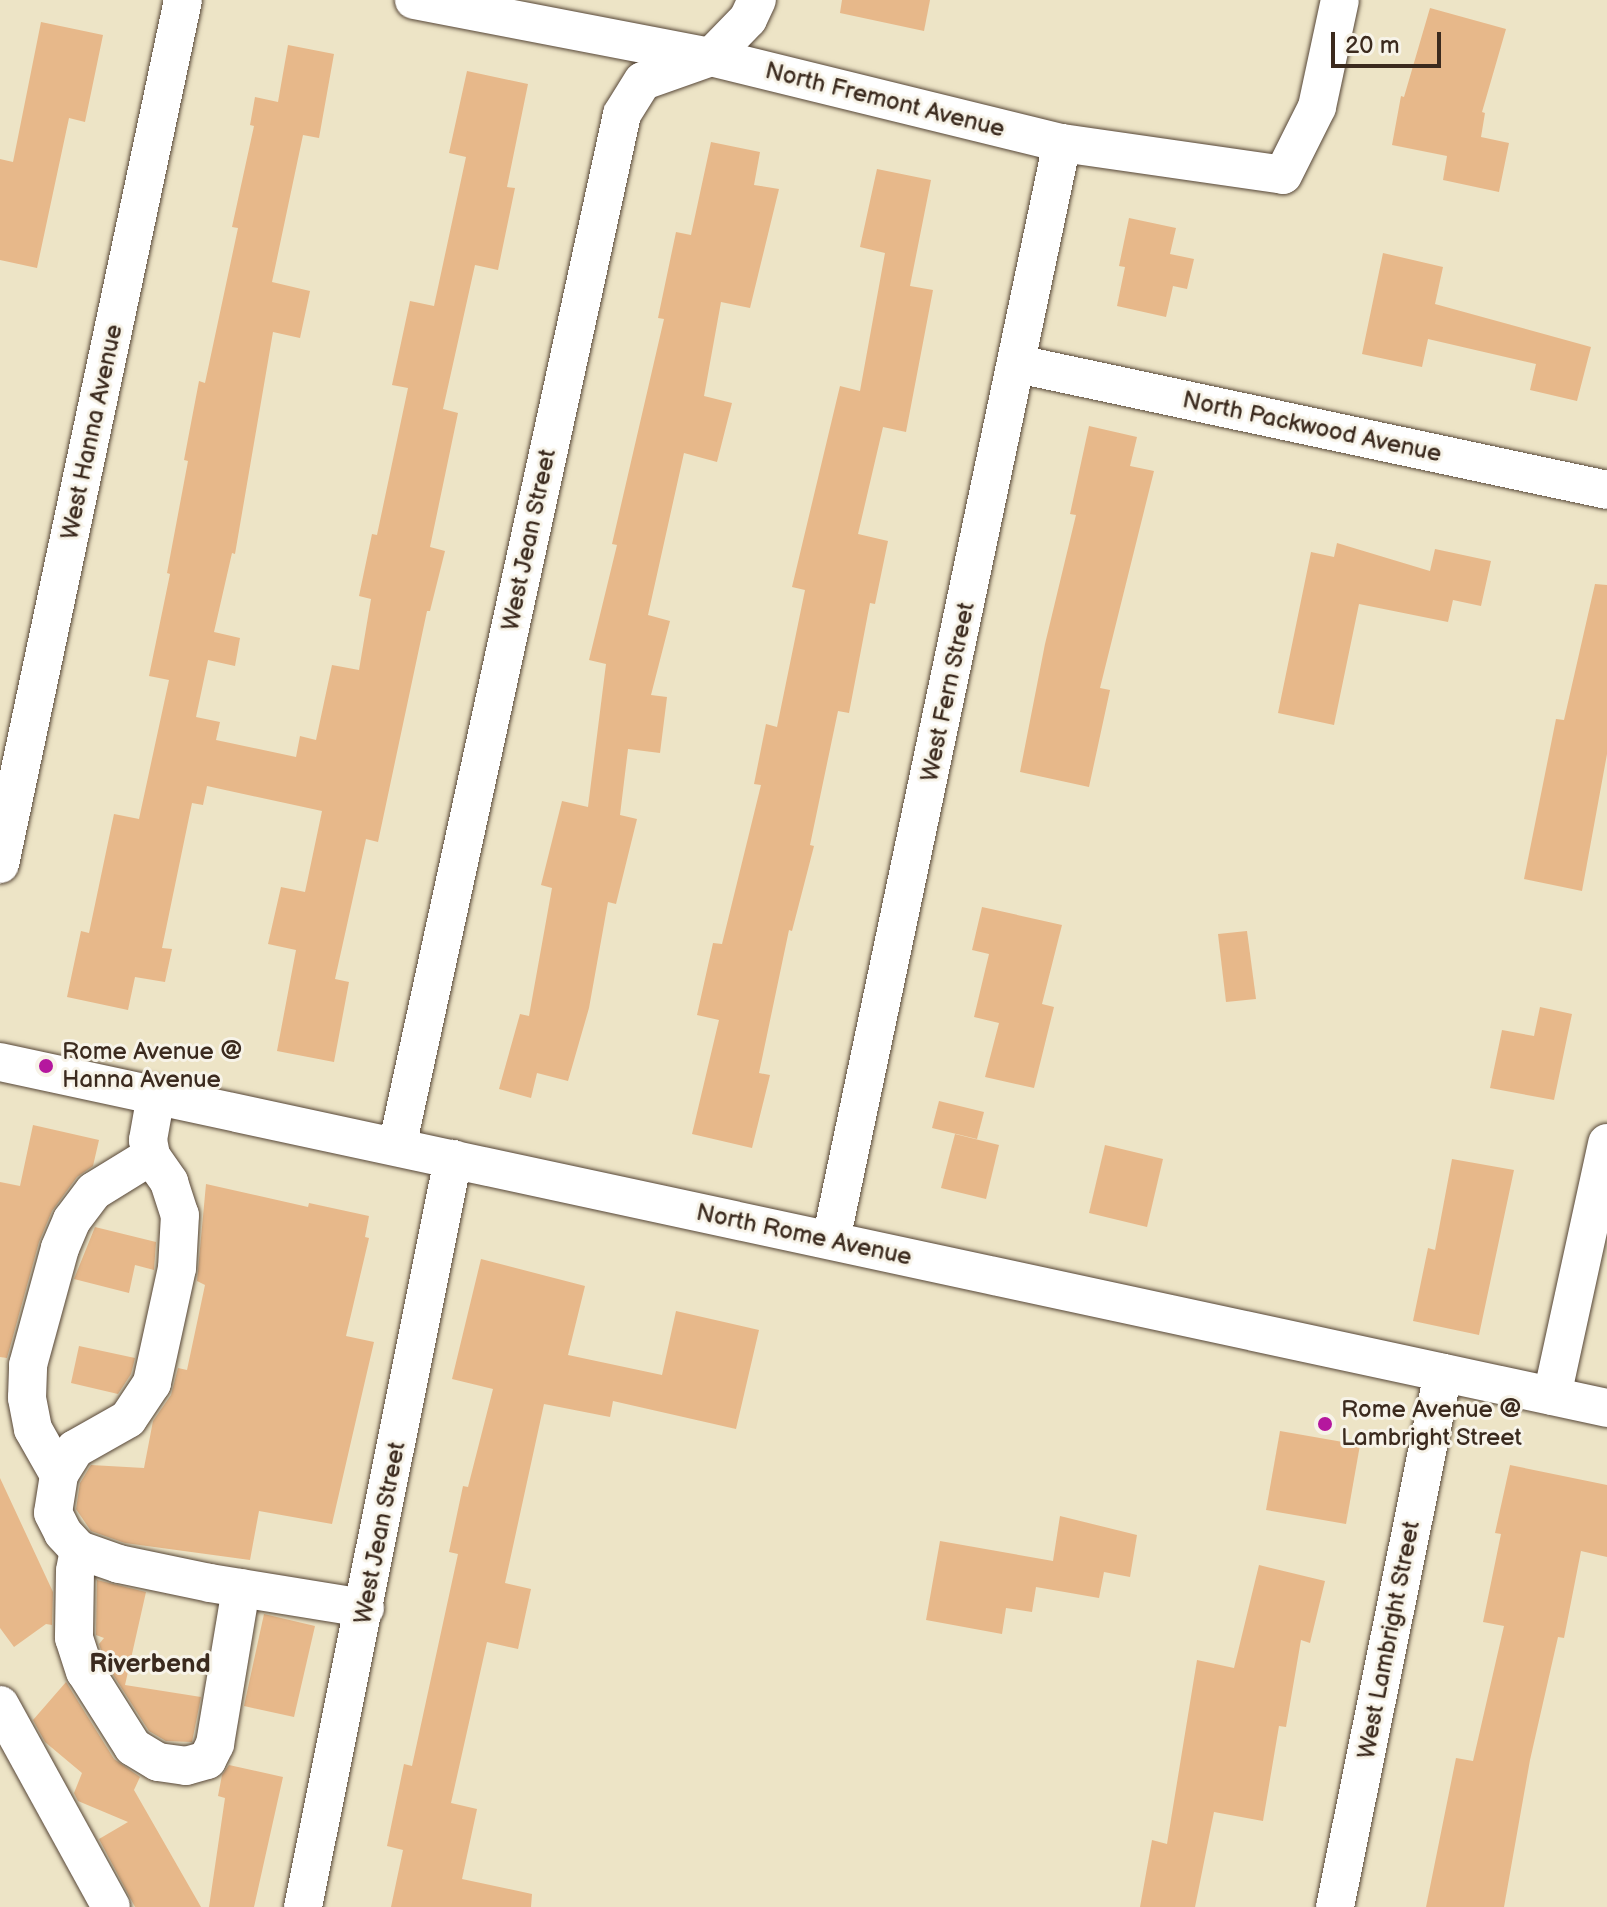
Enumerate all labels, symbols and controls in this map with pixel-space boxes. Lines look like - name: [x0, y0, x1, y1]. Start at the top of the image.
- scale bar: [1335, 16, 1445, 66]
- text: 20 m: [1345, 31, 1400, 60]
- street label: North Fremont Avenue: [762, 56, 1008, 144]
- street label: West Hanna Avenue: [55, 322, 129, 542]
- street label: North Packwood Avenue: [1180, 385, 1444, 469]
- street label: West Jean Street: [496, 446, 562, 634]
- street label: West Fern Street: [915, 600, 981, 784]
- place label: Rome Avenue @ Hanna Avenue: [62, 1038, 242, 1094]
- marker: Rome Avenue @ Hanna Avenue: [37, 1057, 55, 1075]
- street label: North Rome Avenue: [694, 1198, 914, 1272]
- place label: Rome Avenue @ Lambright Street: [1341, 1396, 1522, 1452]
- marker: Rome Avenue @ Lambright Street: [1316, 1415, 1334, 1433]
- street label: West Jean Street: [348, 1439, 412, 1627]
- street label: West Lambright Street: [1352, 1519, 1426, 1761]
- district label: Riverbend: [89, 1649, 211, 1681]

